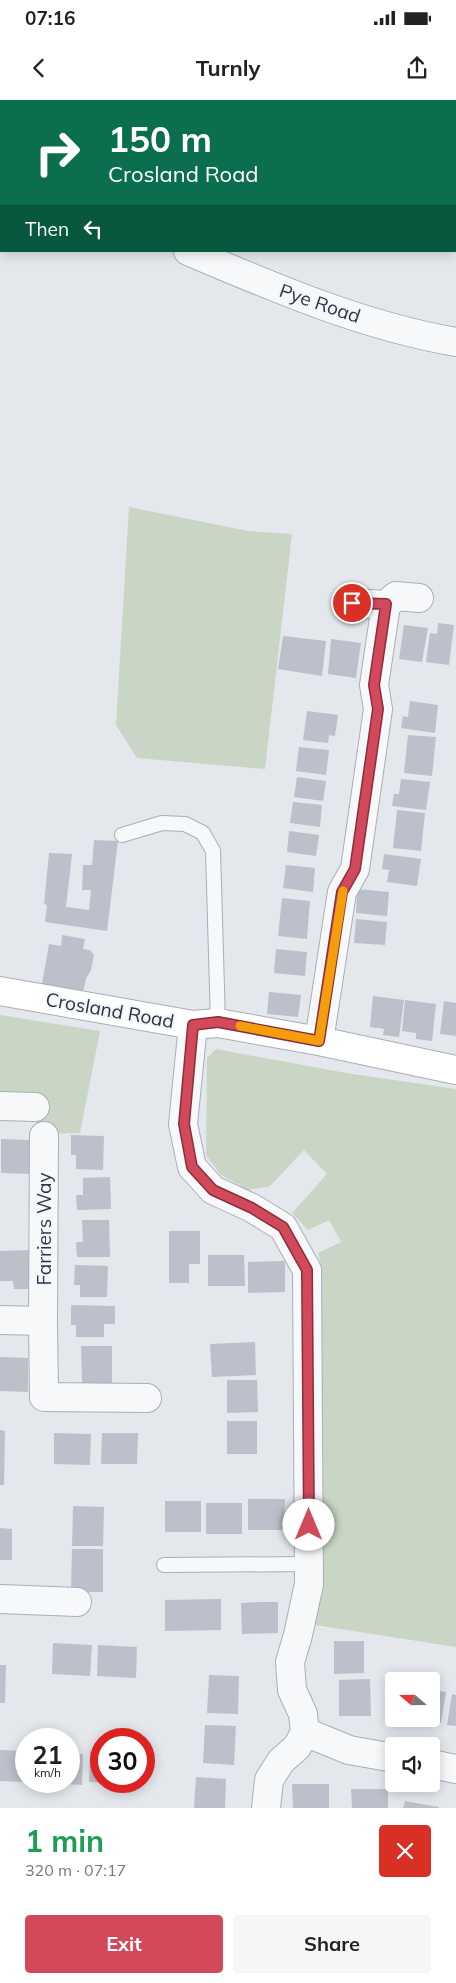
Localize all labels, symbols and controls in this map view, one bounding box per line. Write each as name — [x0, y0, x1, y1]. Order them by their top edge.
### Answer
text: 07:16 — [25, 6, 75, 30]
icon: back — [25, 54, 53, 82]
text: Turnly — [196, 54, 260, 82]
icon: share — [403, 54, 431, 82]
text: 150 m — [108, 117, 212, 161]
icon: right — [25, 120, 90, 185]
text: Crosland Road — [108, 160, 259, 188]
icon: left — [79, 215, 107, 243]
text: Then — [25, 217, 69, 241]
street label: Pye Road — [276, 278, 364, 328]
pin — [331, 582, 373, 624]
icon: arrive — [338, 589, 366, 617]
street label: Crosland Road — [44, 987, 176, 1033]
street label: Farriers Way — [32, 1173, 56, 1285]
position arrow — [282, 1498, 334, 1550]
north arrow — [385, 1672, 440, 1728]
map controls — [385, 1672, 440, 1792]
speed limit sign: 30 — [90, 1728, 155, 1793]
button: sound — [385, 1737, 440, 1792]
text: 21 — [32, 1739, 63, 1770]
text: km/h — [34, 1765, 61, 1780]
text: 1 min — [25, 1822, 104, 1860]
button: close — [379, 1825, 431, 1877]
text: 320 m · 07:17 — [25, 1860, 126, 1880]
button: Exit — [25, 1915, 223, 1973]
button: Share — [233, 1915, 431, 1973]

